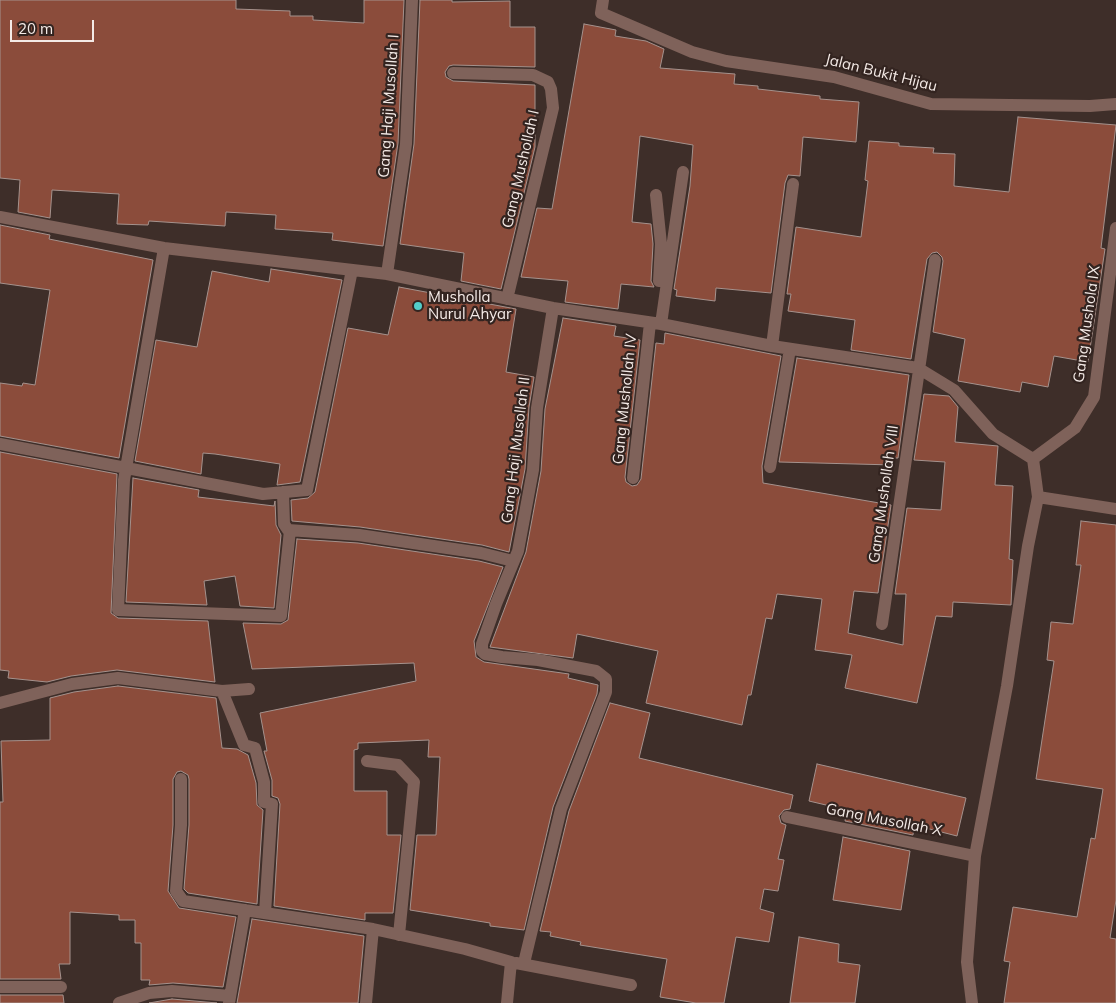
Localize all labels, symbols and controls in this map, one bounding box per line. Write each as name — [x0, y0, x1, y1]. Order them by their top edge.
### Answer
scale bar — [12, 10, 96, 42]
text: 20 m — [18, 19, 53, 38]
street label: Gang Haji Musollah I — [375, 34, 403, 178]
street label: Jalan Bukit Hijau — [823, 50, 939, 96]
street label: Gang Mushollah I — [499, 108, 543, 230]
street label: Gang Mushola IX — [1070, 264, 1104, 384]
place label: Musholla Nurul Ahyar — [428, 288, 511, 323]
marker: Musholla Nurul Ahyar — [412, 300, 424, 312]
street label: Gang Mushollah IV — [609, 333, 641, 465]
street label: Gang Haji Musollah II — [498, 376, 534, 524]
street label: Gang Mushollah VIII — [865, 424, 903, 564]
street label: Gang Musollah X — [824, 800, 944, 840]

